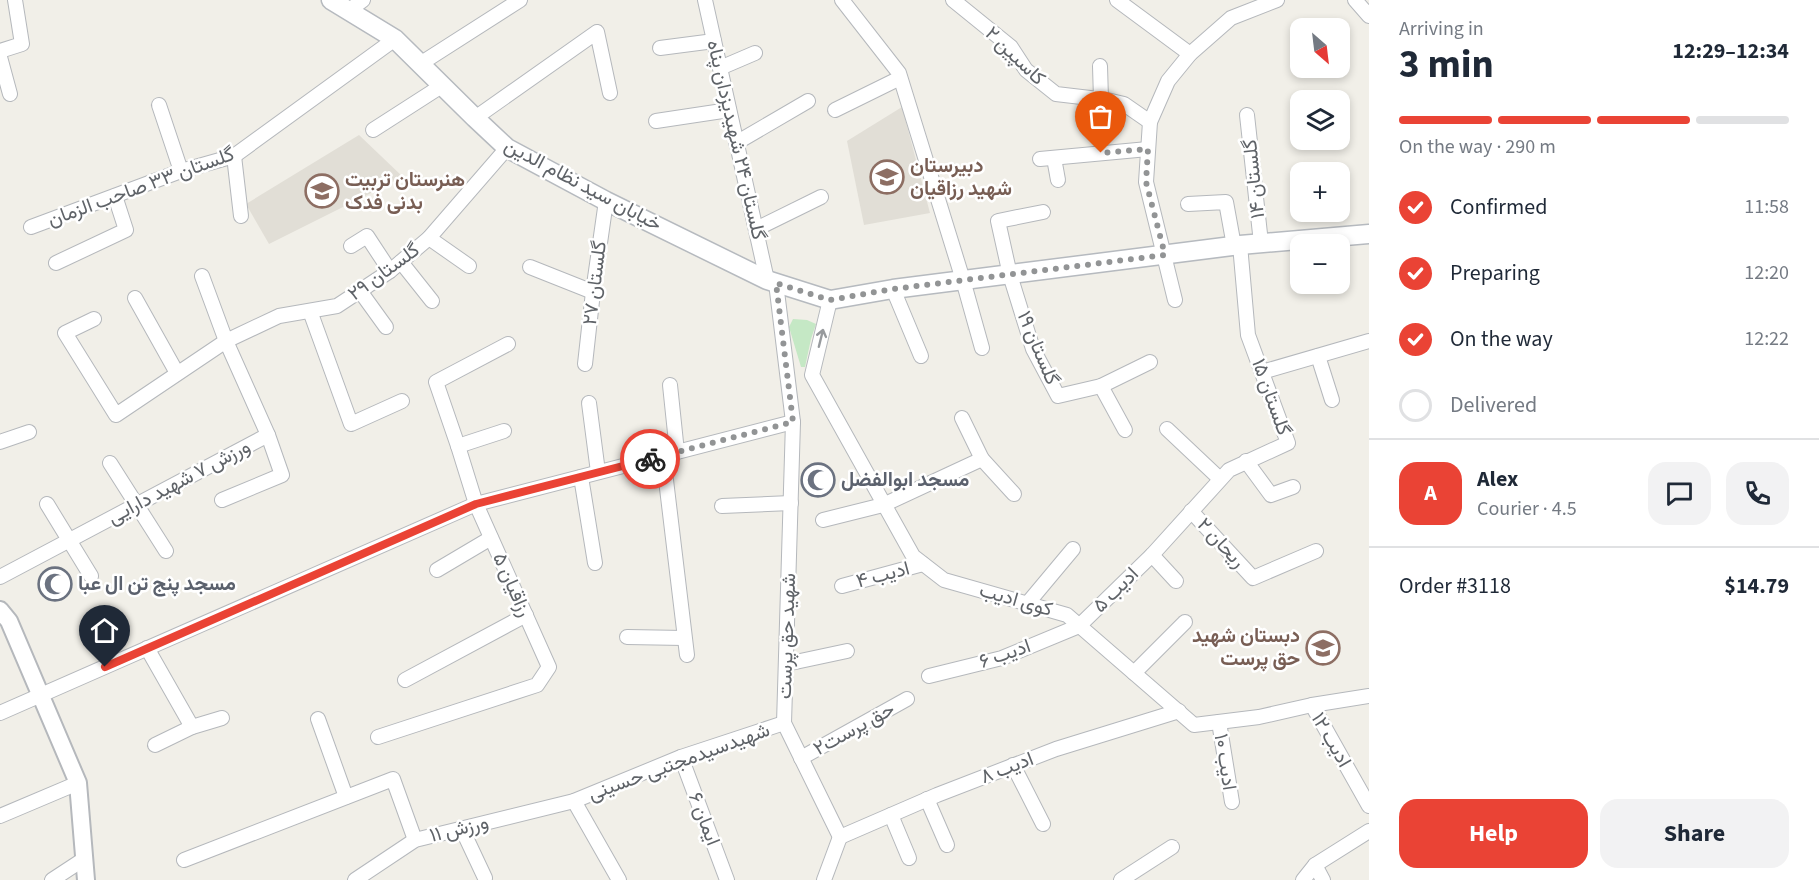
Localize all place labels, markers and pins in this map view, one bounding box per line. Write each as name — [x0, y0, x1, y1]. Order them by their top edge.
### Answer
pin — [1075, 91, 1126, 153]
place label: دبیرستان شهید رزاقیان — [910, 152, 1012, 203]
school or university icon: دبیرستان شهید رزاقیان — [869, 159, 905, 195]
place label: هنرستان تربیت بدنی فدک — [345, 166, 465, 217]
school or university icon: هنرستان تربیت بدنی فدک — [304, 173, 340, 209]
mosque icon: مسجد ابوالفضل — [800, 462, 836, 498]
place label: مسجد ابوالفضل — [841, 466, 970, 494]
mosque icon: مسجد پنج تن ال عبا — [37, 566, 73, 602]
place label: مسجد پنج تن ال عبا — [78, 570, 236, 598]
pin — [79, 605, 130, 667]
place label: دبستان شهید حق پرست — [1192, 622, 1300, 673]
school or university icon: دبستان شهید حق پرست — [1305, 630, 1341, 666]

